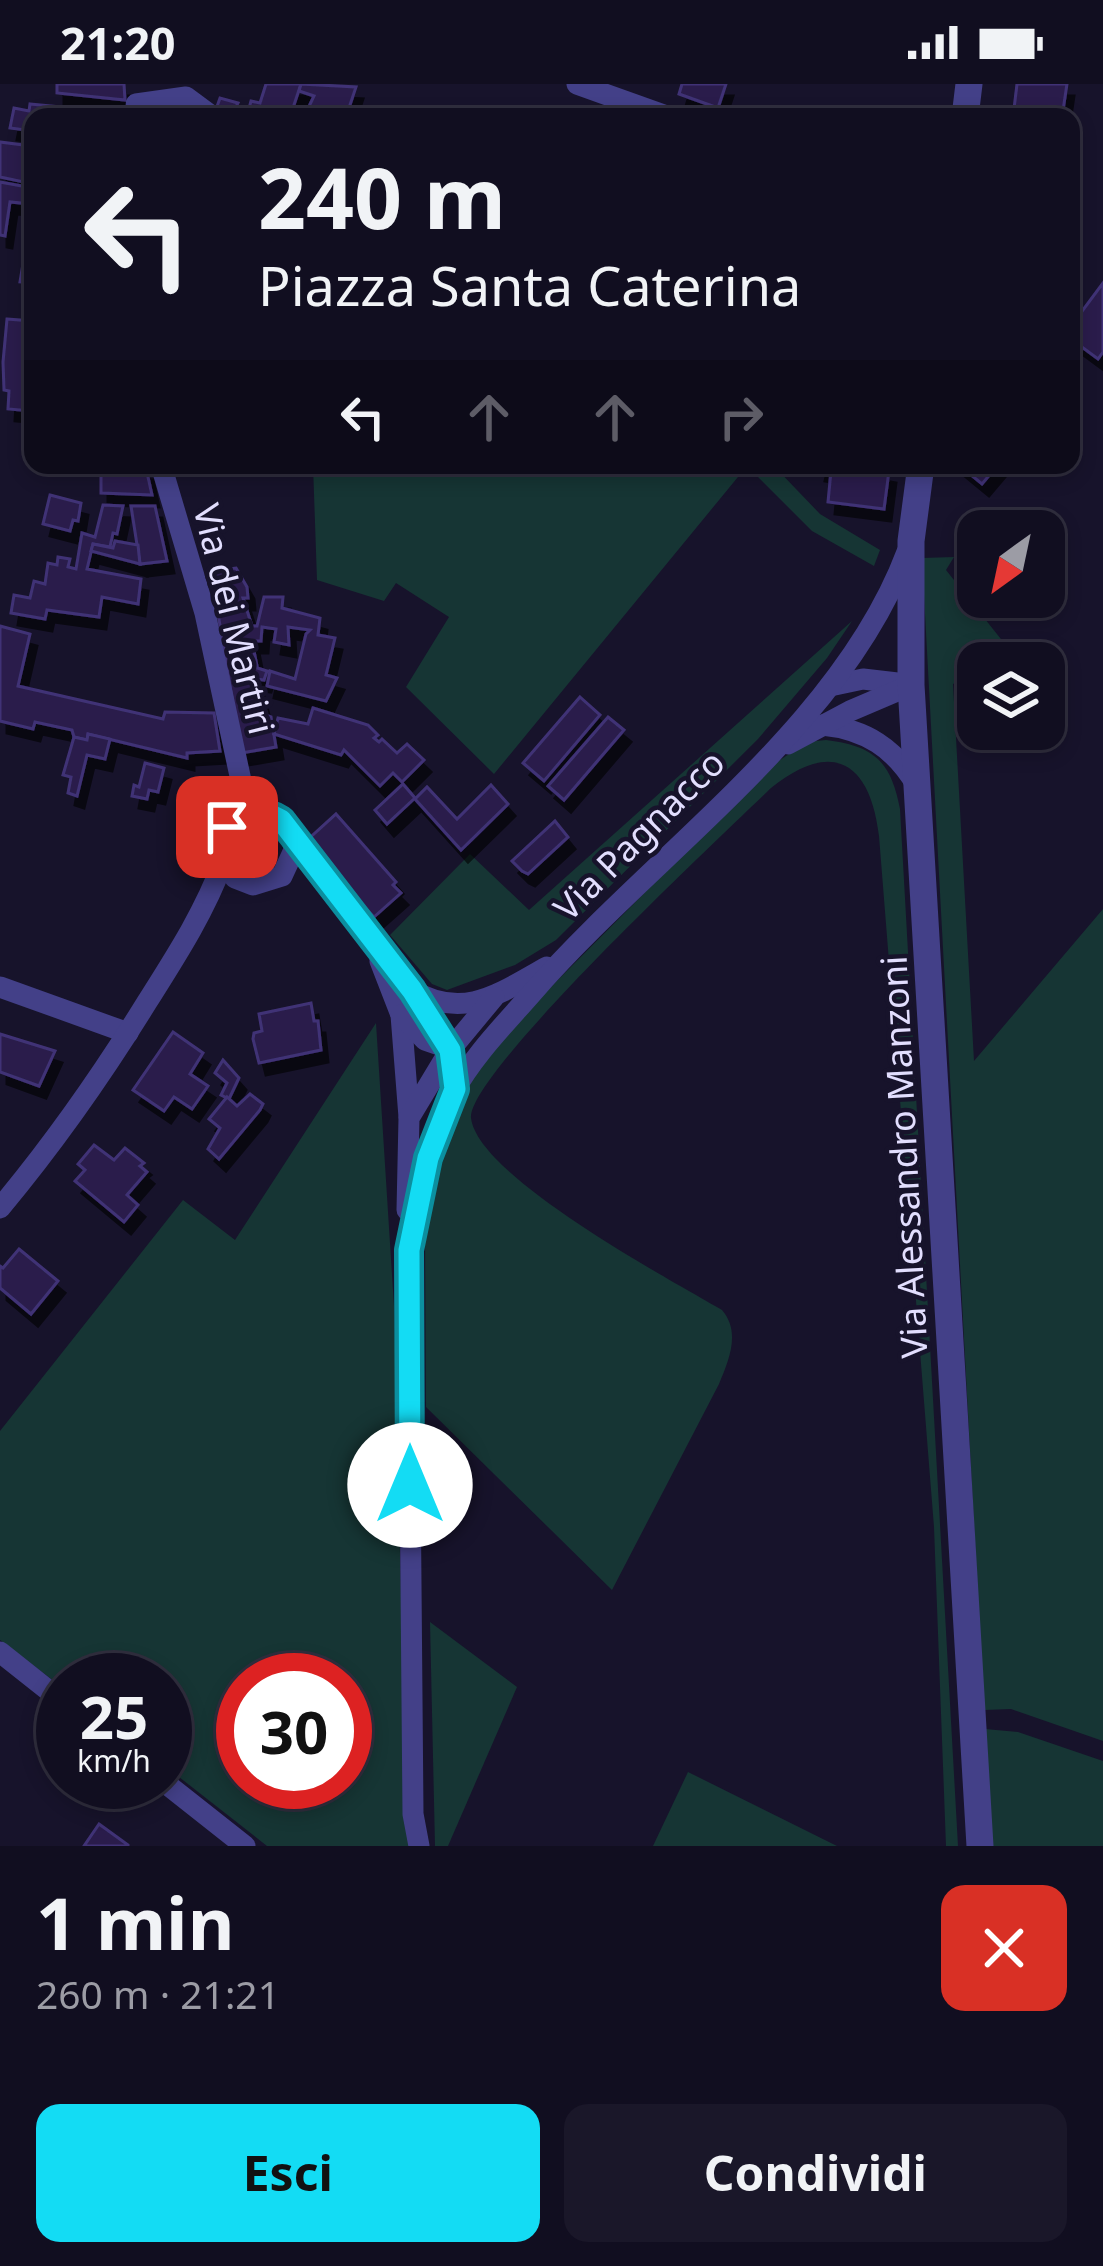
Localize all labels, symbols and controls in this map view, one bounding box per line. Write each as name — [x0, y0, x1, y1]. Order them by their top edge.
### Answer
text: 21:20 — [60, 12, 176, 73]
text: 240 m — [258, 139, 506, 254]
icon: left — [60, 156, 216, 312]
text: Piazza Santa Caterina — [258, 248, 801, 322]
icon: left — [330, 384, 396, 450]
icon: ahead — [456, 384, 522, 450]
icon: ahead — [582, 384, 648, 450]
icon: right — [708, 384, 774, 450]
street label: Via dei Martiri — [182, 499, 287, 739]
north arrow — [957, 510, 1065, 618]
map controls — [957, 510, 1065, 750]
button: layers — [957, 642, 1065, 750]
street label: Via Pagnacco — [542, 738, 735, 931]
pin — [176, 776, 278, 878]
icon: arrive — [194, 794, 260, 860]
street label: Via Alessandro Manzoni — [868, 955, 939, 1359]
position arrow — [347, 1422, 473, 1548]
speed limit sign: 30 — [216, 1653, 372, 1809]
text: 25 — [80, 1675, 148, 1757]
text: km/h — [77, 1740, 151, 1781]
text: 1 min — [36, 1873, 234, 1971]
button: close — [941, 1885, 1067, 2011]
text: 260 m · 21:21 — [36, 1967, 280, 2020]
button: Esci — [36, 2104, 540, 2242]
button: Condividi — [564, 2104, 1067, 2242]

